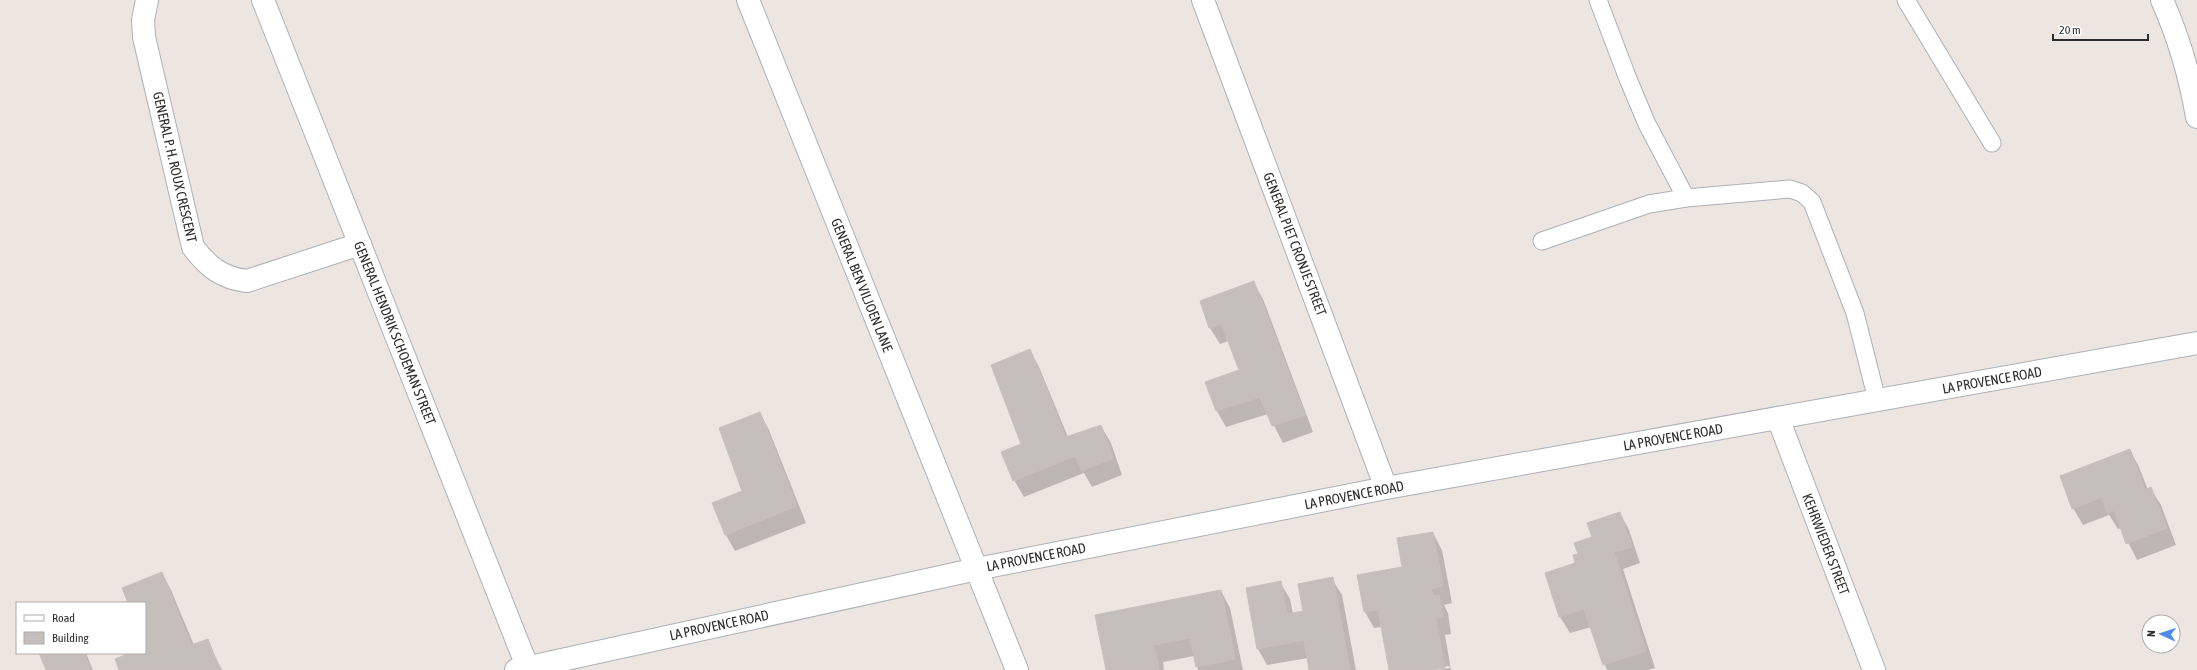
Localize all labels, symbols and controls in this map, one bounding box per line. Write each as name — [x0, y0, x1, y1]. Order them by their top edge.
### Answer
scale bar — [2053, 16, 2148, 42]
text: 20 m — [2059, 23, 2081, 37]
street label: GENERAL P. H. ROUX CRESCENT — [150, 90, 200, 244]
street label: GENERAL PIET CRONJE STREET — [1260, 170, 1330, 318]
street label: GENERAL BEN VILJOEN LANE — [828, 216, 896, 354]
street label: GENERAL HENDRIK SCHOEMAN STREET — [351, 239, 439, 427]
street label: LA PROVENCE ROAD — [1941, 363, 2043, 397]
street label: LA PROVENCE ROAD — [1622, 420, 1724, 454]
street label: LA PROVENCE ROAD — [1303, 477, 1405, 512]
street label: KEHRWIEDER STREET — [1799, 491, 1853, 597]
street label: LA PROVENCE ROAD — [985, 539, 1087, 574]
legend — [16, 602, 146, 654]
street label: LA PROVENCE ROAD — [668, 607, 770, 643]
text: Road — [52, 611, 75, 625]
north arrow — [2141, 614, 2181, 654]
text: N — [2145, 630, 2157, 637]
text: Building — [52, 631, 90, 645]

